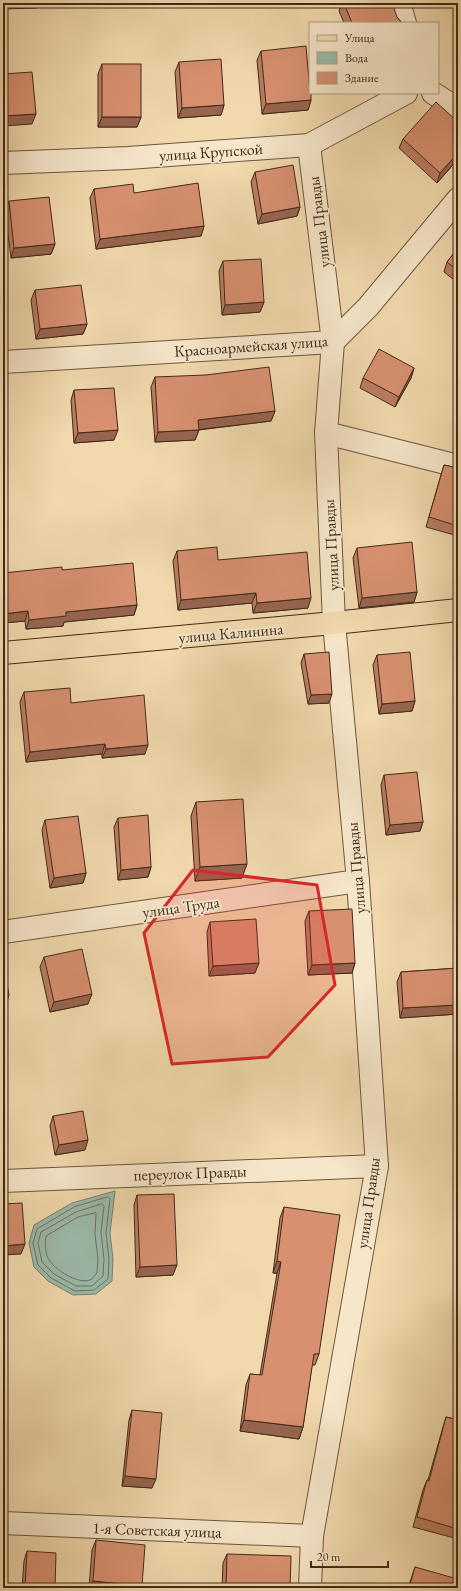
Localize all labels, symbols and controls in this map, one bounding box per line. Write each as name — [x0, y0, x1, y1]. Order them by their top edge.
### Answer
legend — [309, 22, 439, 94]
text: Улица — [344, 30, 375, 46]
text: Вода — [345, 50, 368, 66]
text: Здание — [345, 70, 379, 86]
street label: улица Крупской — [158, 138, 264, 166]
street label: улица Правды — [303, 175, 335, 269]
street label: Красноармейская улица — [173, 330, 329, 362]
street label: улица Правды — [318, 498, 344, 591]
street label: улица Калинина — [178, 618, 285, 648]
street label: улица Правды — [342, 821, 370, 915]
street label: улица Труда — [141, 891, 222, 923]
street label: улица Правды — [351, 1156, 385, 1250]
street label: переулок Правды — [133, 1161, 247, 1185]
street label: 1-я Советская улица — [92, 1517, 222, 1543]
scale bar — [311, 1543, 388, 1569]
text: 20 m — [317, 1549, 341, 1565]

